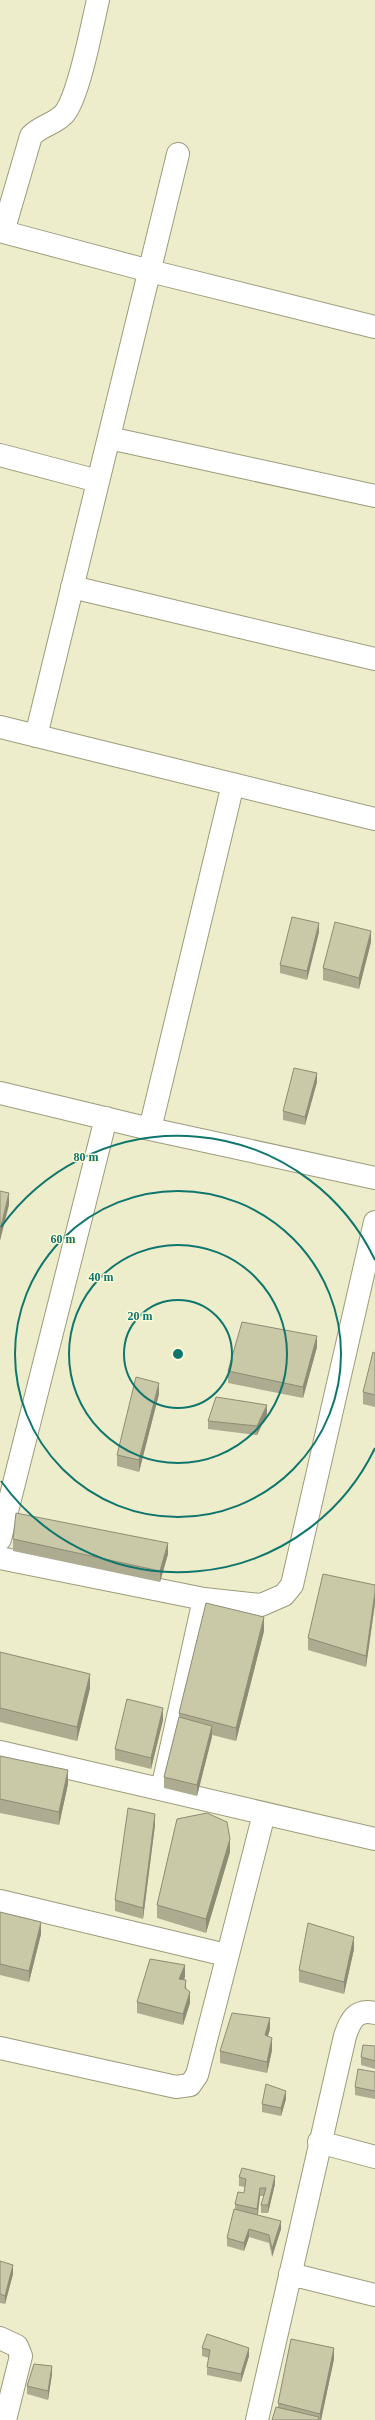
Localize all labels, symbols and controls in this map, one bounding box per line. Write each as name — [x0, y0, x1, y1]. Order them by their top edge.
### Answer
text: 80 m — [74, 1150, 99, 1164]
text: 60 m — [51, 1232, 76, 1246]
text: 40 m — [89, 1270, 114, 1284]
text: 20 m — [128, 1309, 153, 1323]
centre of rings — [171, 1347, 185, 1361]

